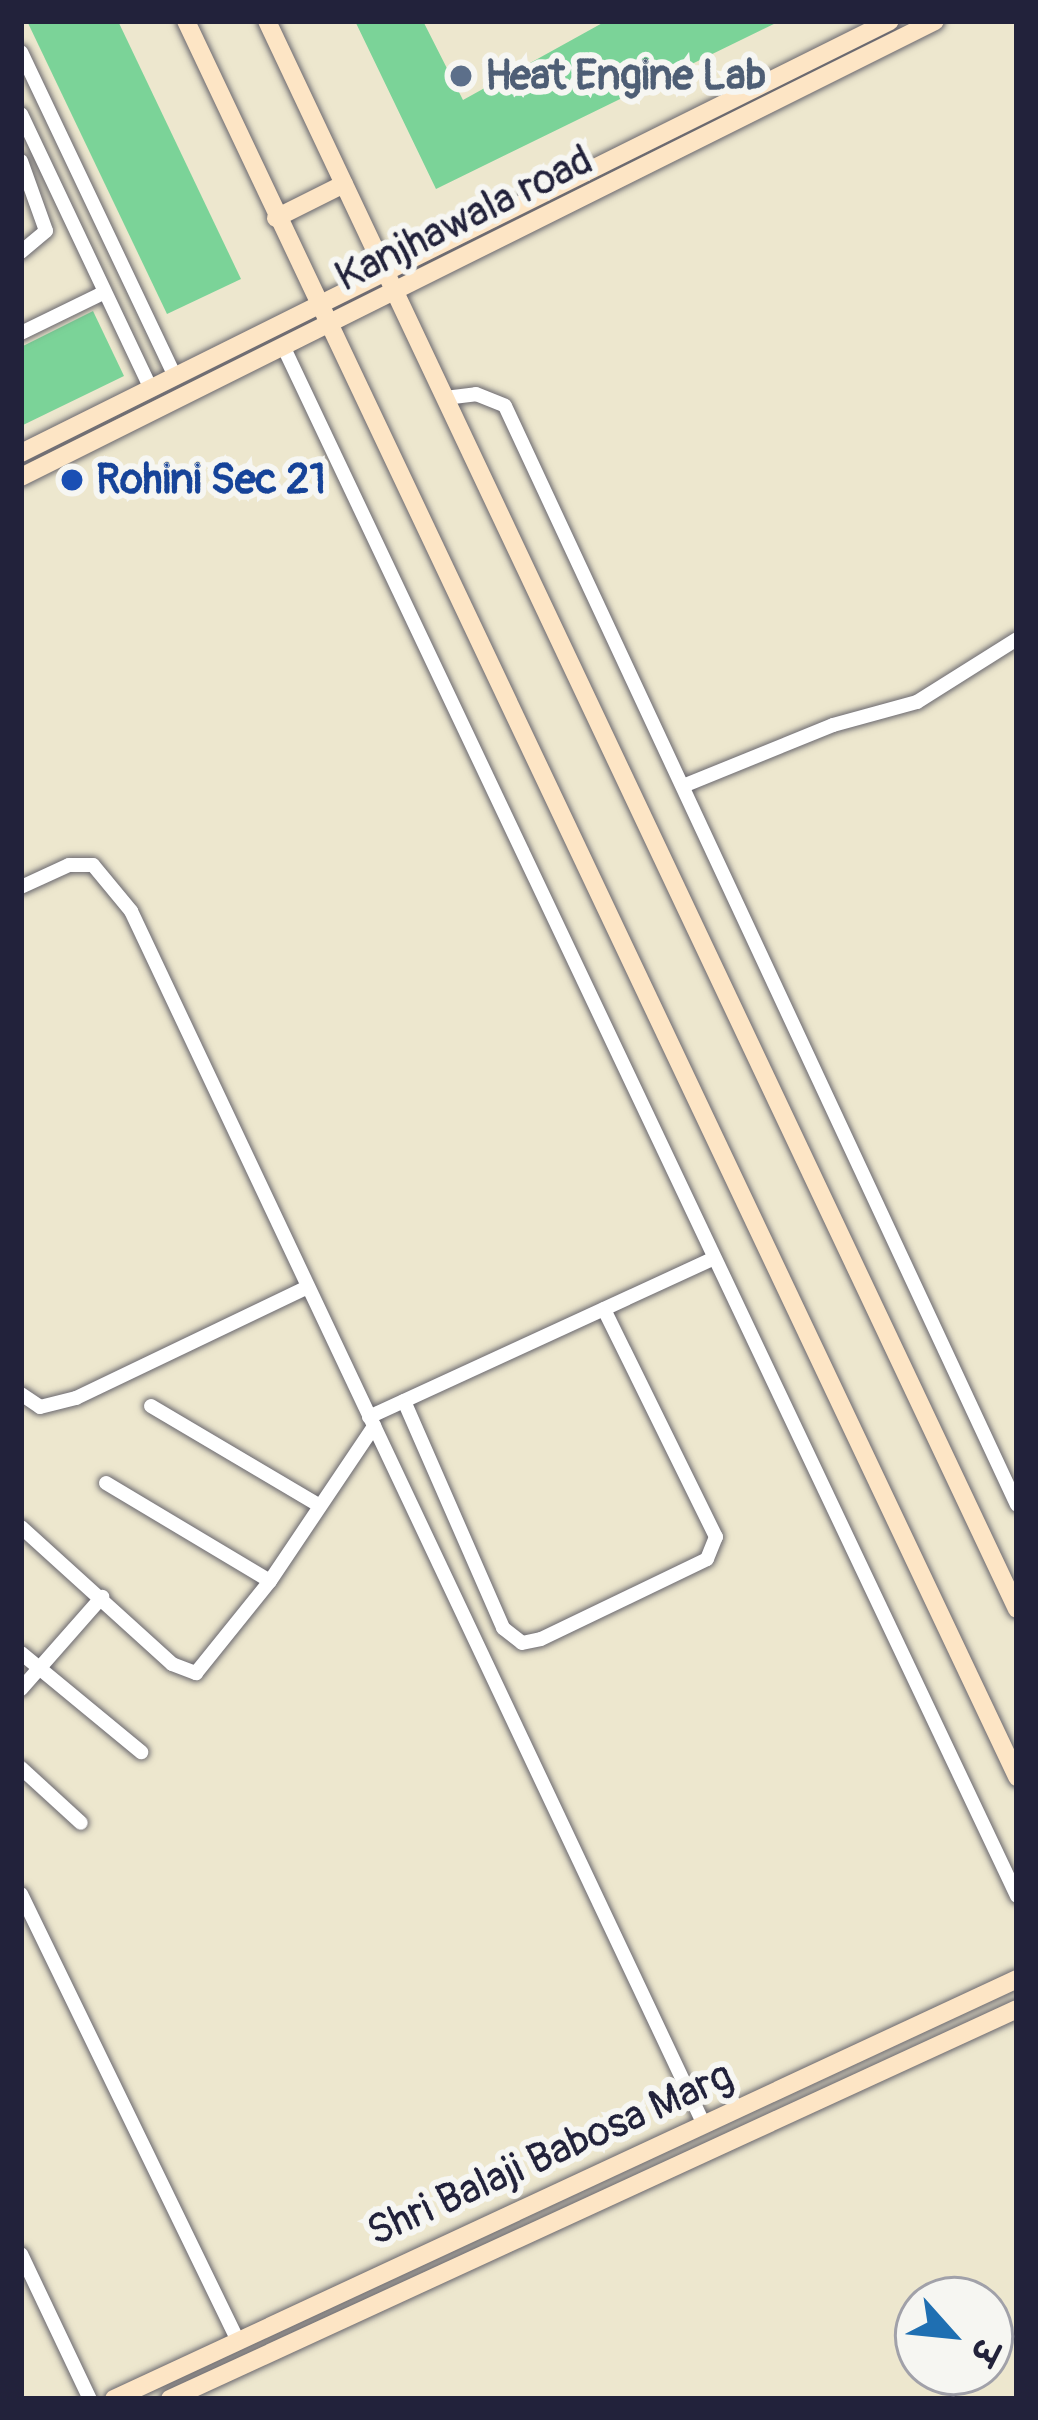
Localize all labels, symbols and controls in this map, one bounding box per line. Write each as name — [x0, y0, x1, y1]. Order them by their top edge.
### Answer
place label: Heat Engine Lab — [485, 51, 766, 101]
marker: Heat Engine Lab — [448, 63, 474, 89]
street label: Kanjhawala road — [327, 135, 601, 303]
place label: Rohini Sec 21 — [96, 455, 326, 505]
marker: Rohini Sec 21 — [59, 467, 85, 493]
street label: Shri Balaji Babosa Marg — [359, 2051, 741, 2257]
north arrow — [894, 2276, 1014, 2396]
text: उ — [961, 2332, 1007, 2370]

